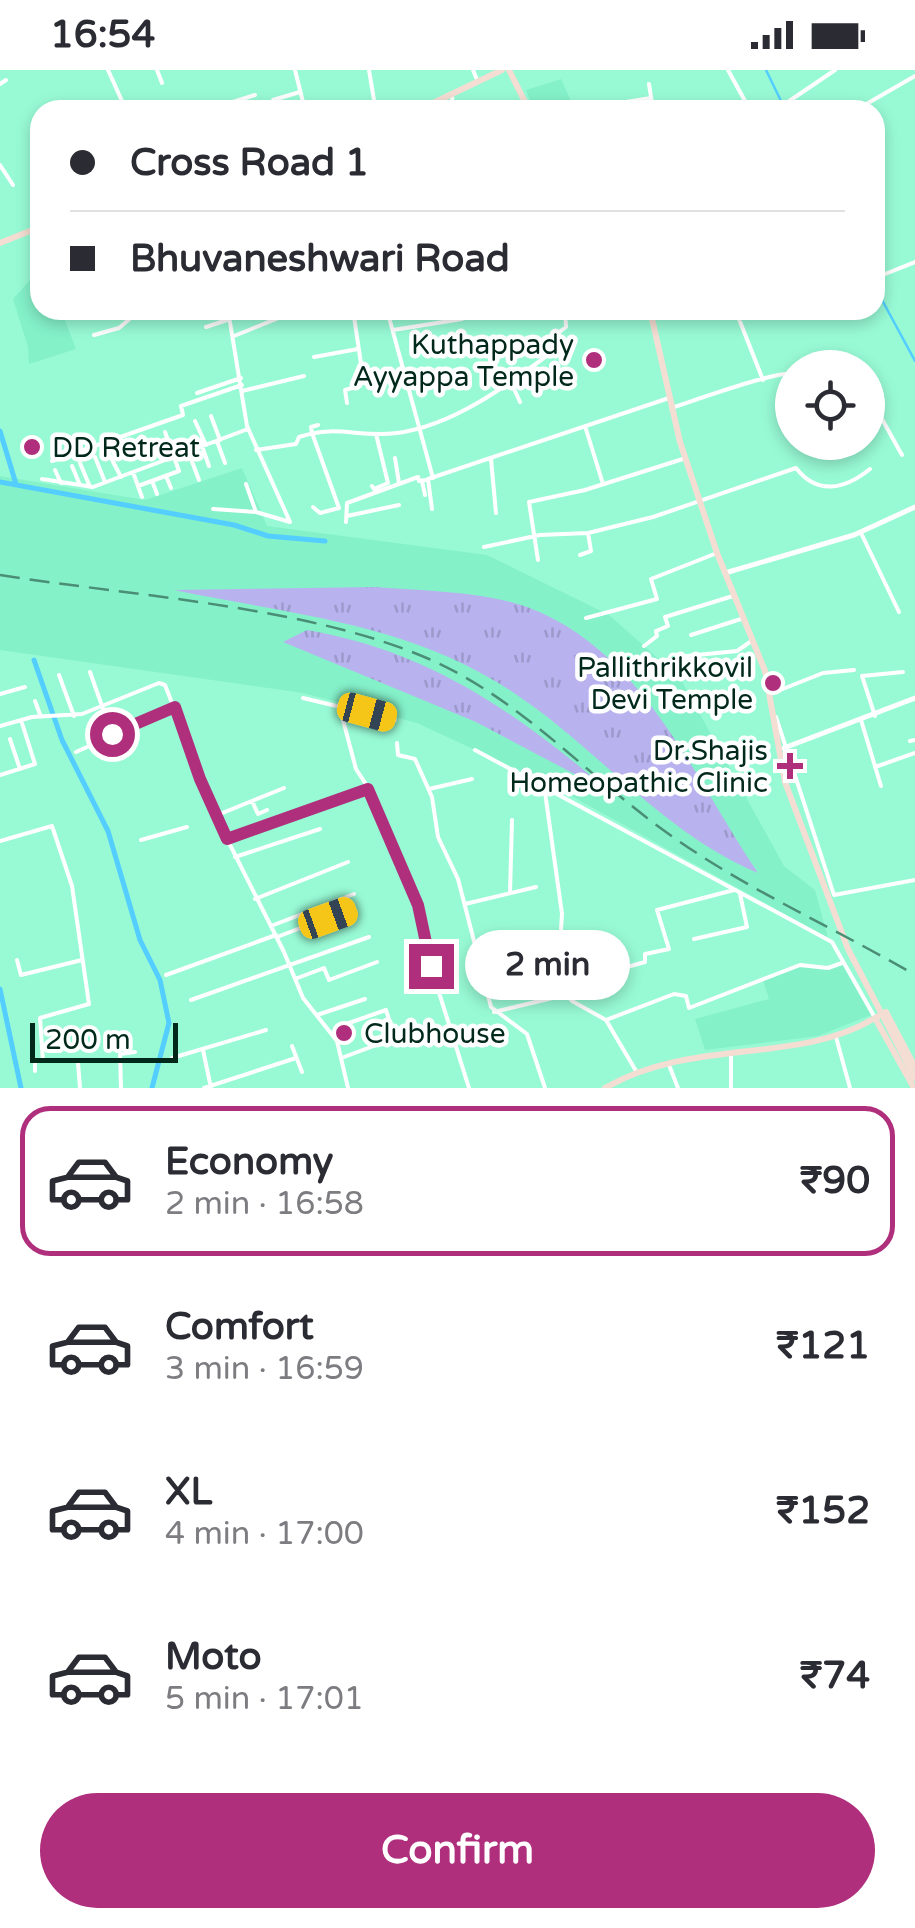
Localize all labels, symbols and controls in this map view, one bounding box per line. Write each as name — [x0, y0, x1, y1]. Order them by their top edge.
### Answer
text: 16:54 — [50, 12, 155, 58]
text: Cross Road 1 — [130, 140, 369, 186]
text: Bhuvaneshwari Road — [130, 236, 510, 282]
place label: Kuthappady Ayyappa Temple — [353, 328, 574, 394]
marker: Kuthappady Ayyappa Temple — [583, 349, 605, 371]
map controls — [775, 350, 885, 460]
button: locate — [775, 350, 885, 460]
place label: DD Retreat — [52, 431, 200, 465]
marker: DD Retreat — [21, 436, 43, 458]
place label: Pallithrikkovil Devi Temple — [577, 651, 753, 717]
marker: Pallithrikkovil Devi Temple — [762, 672, 784, 694]
car — [334, 690, 400, 734]
route start — [90, 712, 135, 757]
place label: Dr.Shajis Homeopathic Clinic — [509, 734, 768, 800]
marker: Dr.Shajis Homeopathic Clinic — [777, 753, 803, 779]
car — [295, 894, 361, 942]
callout: 2 min — [466, 931, 631, 1001]
route end — [409, 944, 454, 989]
text: 2 min — [505, 946, 590, 984]
place label: Clubhouse — [364, 1017, 506, 1051]
scale bar — [30, 1018, 178, 1063]
marker: Clubhouse — [333, 1022, 355, 1044]
text: 200 m — [45, 1023, 131, 1057]
icon: car — [45, 1136, 135, 1226]
text: Economy — [165, 1139, 333, 1185]
text: ₹90 — [800, 1158, 870, 1204]
text: 2 min · 16:58 — [165, 1185, 364, 1223]
icon: car — [45, 1301, 135, 1391]
text: Comfort — [165, 1304, 314, 1350]
text: ₹121 — [776, 1323, 870, 1369]
text: 3 min · 16:59 — [165, 1350, 364, 1388]
icon: car — [45, 1466, 135, 1556]
text: XL — [165, 1469, 212, 1515]
text: ₹152 — [776, 1488, 870, 1534]
text: 4 min · 17:00 — [165, 1515, 364, 1553]
icon: car — [45, 1631, 135, 1721]
text: Moto — [165, 1634, 261, 1680]
text: ₹74 — [800, 1653, 870, 1699]
text: 5 min · 17:01 — [165, 1680, 364, 1718]
button: Confirm — [40, 1793, 875, 1908]

